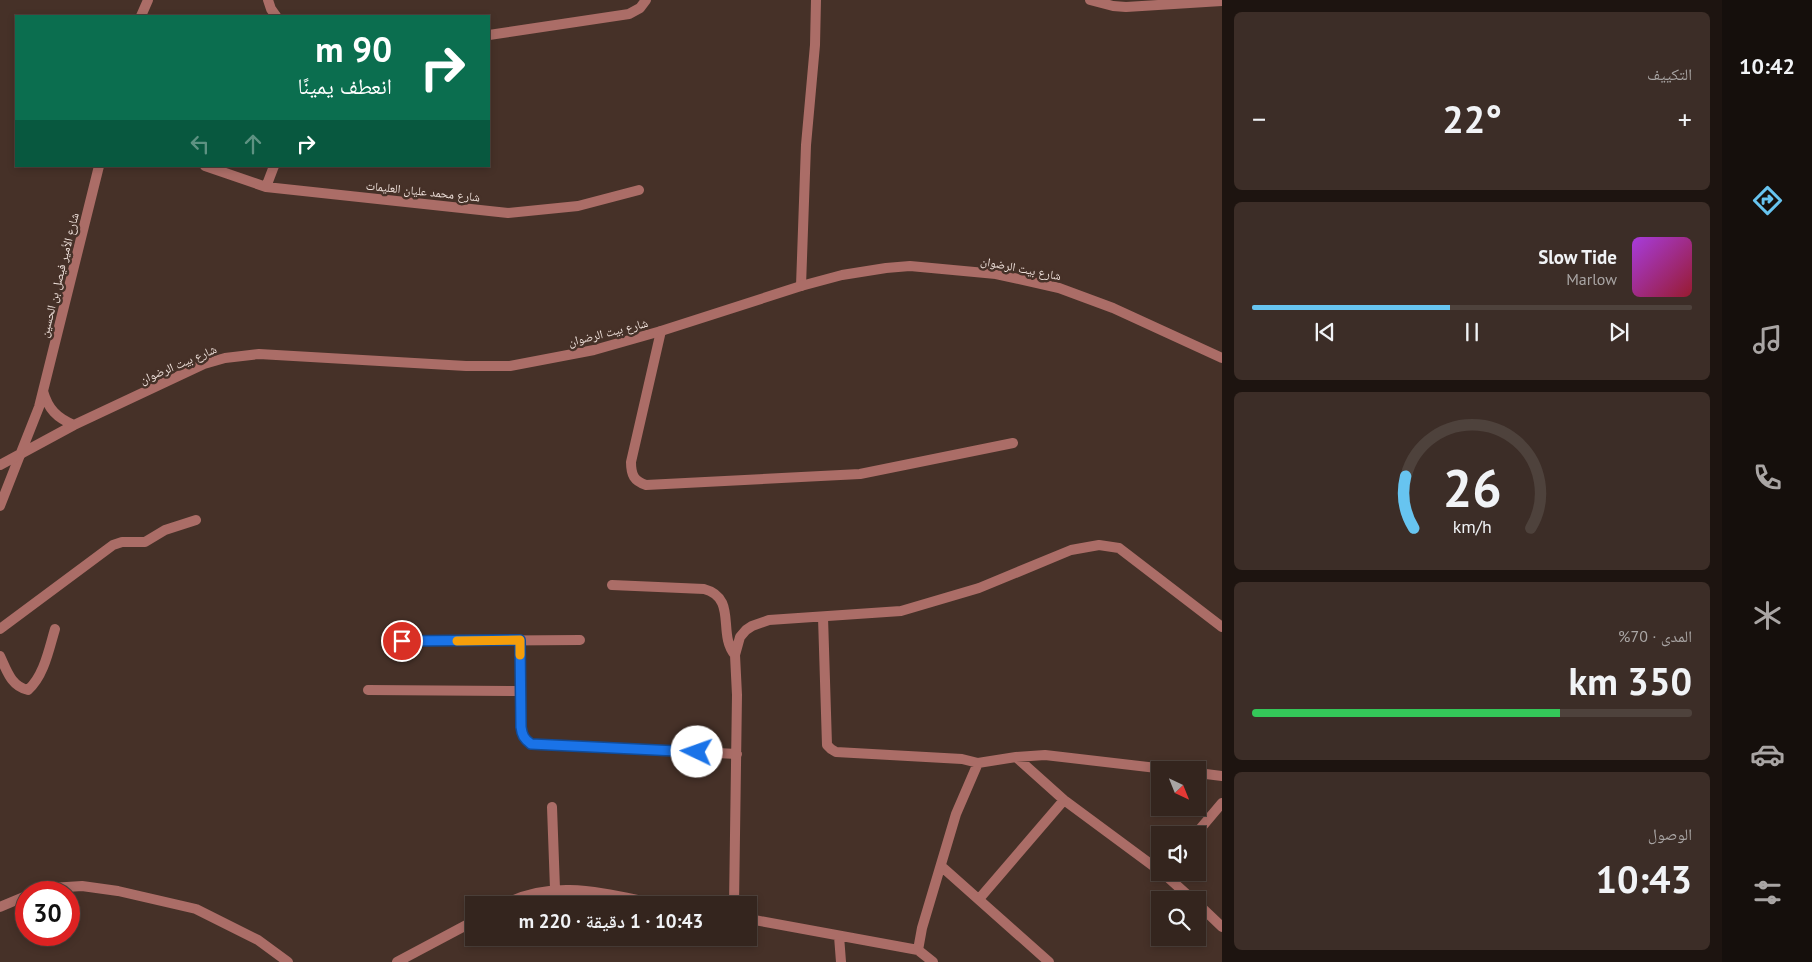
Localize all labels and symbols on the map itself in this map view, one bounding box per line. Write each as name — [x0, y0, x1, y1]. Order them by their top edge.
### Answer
street label: شارع محمد عليان العليمات — [365, 178, 481, 205]
street label: شارع الأمير فيصل بن الحسين — [36, 211, 83, 339]
street label: شارع بيت الرضوان — [979, 253, 1063, 284]
street label: شارع بيت الرضوان — [566, 315, 650, 350]
street label: شارع بيت الرضوان — [137, 341, 219, 388]
pin — [381, 620, 423, 662]
position arrow — [670, 725, 722, 777]
north arrow — [1151, 761, 1206, 816]
speed limit sign: 30 — [15, 881, 80, 946]

